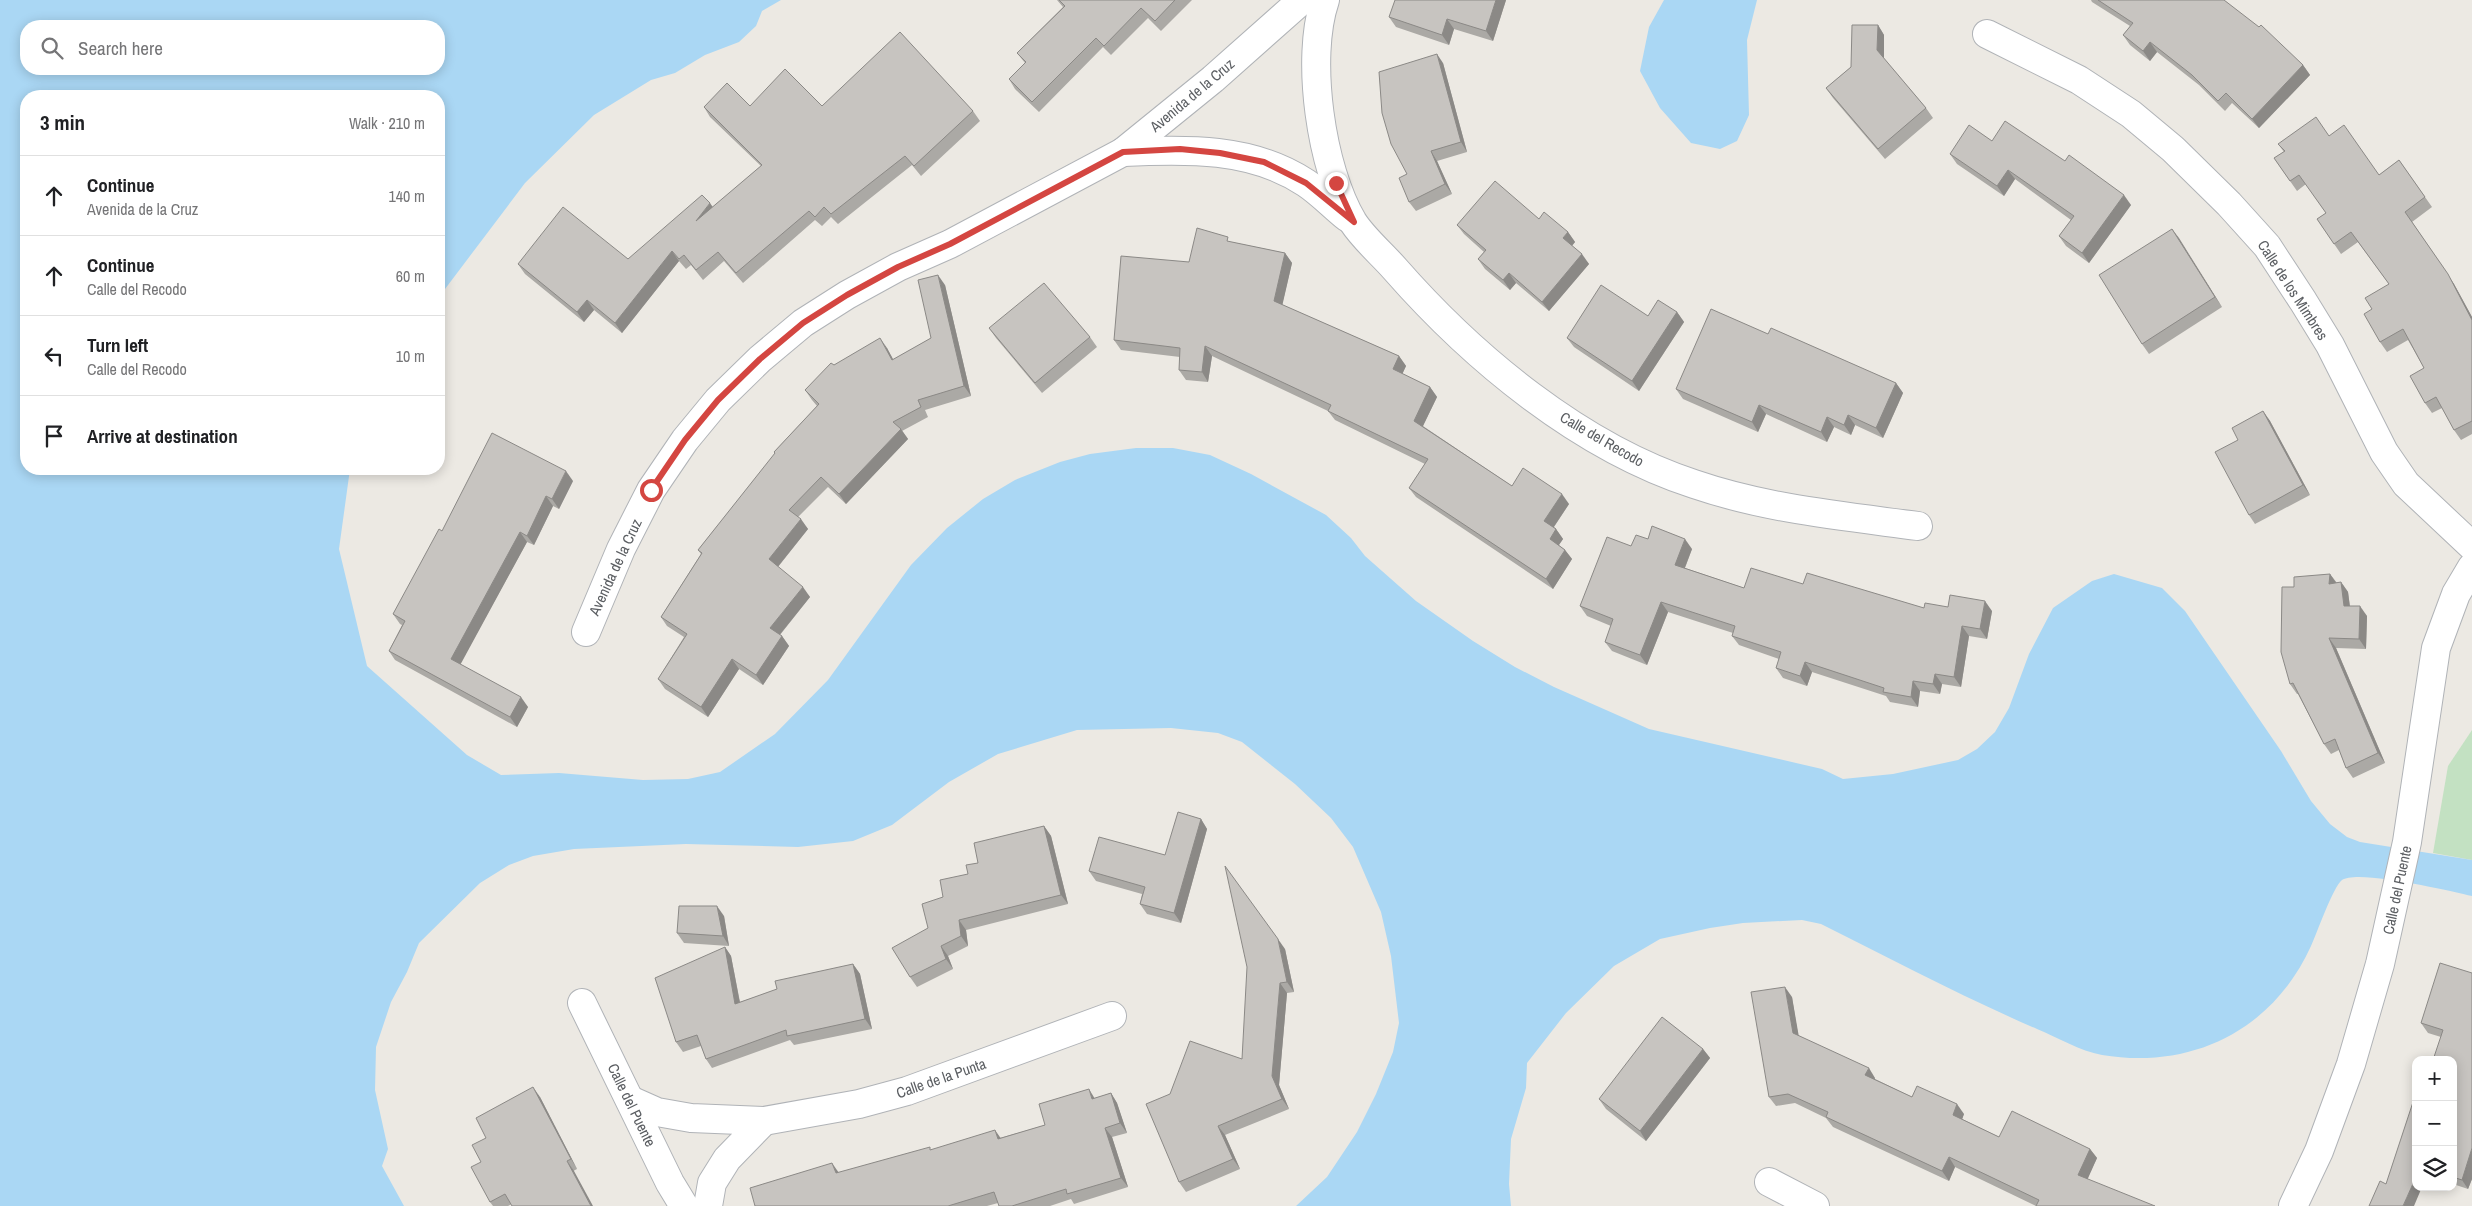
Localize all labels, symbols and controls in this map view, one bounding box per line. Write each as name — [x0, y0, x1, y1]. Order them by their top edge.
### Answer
search box — [20, 20, 445, 75]
icon: search — [38, 34, 66, 62]
text: Search here — [78, 35, 163, 61]
street label: Avenida de la Cruz — [1144, 53, 1239, 137]
text: 3 min — [40, 108, 85, 137]
text: Walk · 210 m — [349, 112, 425, 134]
text: Continue — [87, 172, 155, 198]
route end — [1325, 172, 1348, 195]
icon: ahead — [40, 182, 68, 210]
text: 140 m — [389, 185, 425, 207]
text: Avenida de la Cruz — [87, 198, 198, 220]
street label: Calle de los Mimbres — [2253, 236, 2333, 344]
text: Continue — [87, 252, 155, 278]
icon: ahead — [40, 262, 68, 290]
text: 60 m — [396, 265, 425, 287]
text: Calle del Recodo — [87, 278, 187, 300]
text: Turn left — [87, 332, 148, 358]
icon: left — [40, 342, 68, 370]
text: 10 m — [396, 345, 425, 367]
text: Calle del Recodo — [87, 358, 187, 380]
street label: Calle del Recodo — [1556, 406, 1648, 472]
icon: arrive — [40, 422, 68, 450]
text: Arrive at destination — [87, 423, 238, 449]
route start — [640, 479, 663, 502]
street label: Avenida de la Cruz — [583, 515, 647, 620]
street label: Calle del Puente — [2377, 844, 2417, 936]
street label: Calle de la Punta — [893, 1053, 989, 1103]
map controls — [2412, 1056, 2457, 1191]
button: + — [2412, 1056, 2457, 1101]
street label: Calle del Puente — [603, 1060, 661, 1150]
button: − — [2412, 1101, 2457, 1146]
button: layers — [2412, 1146, 2457, 1191]

